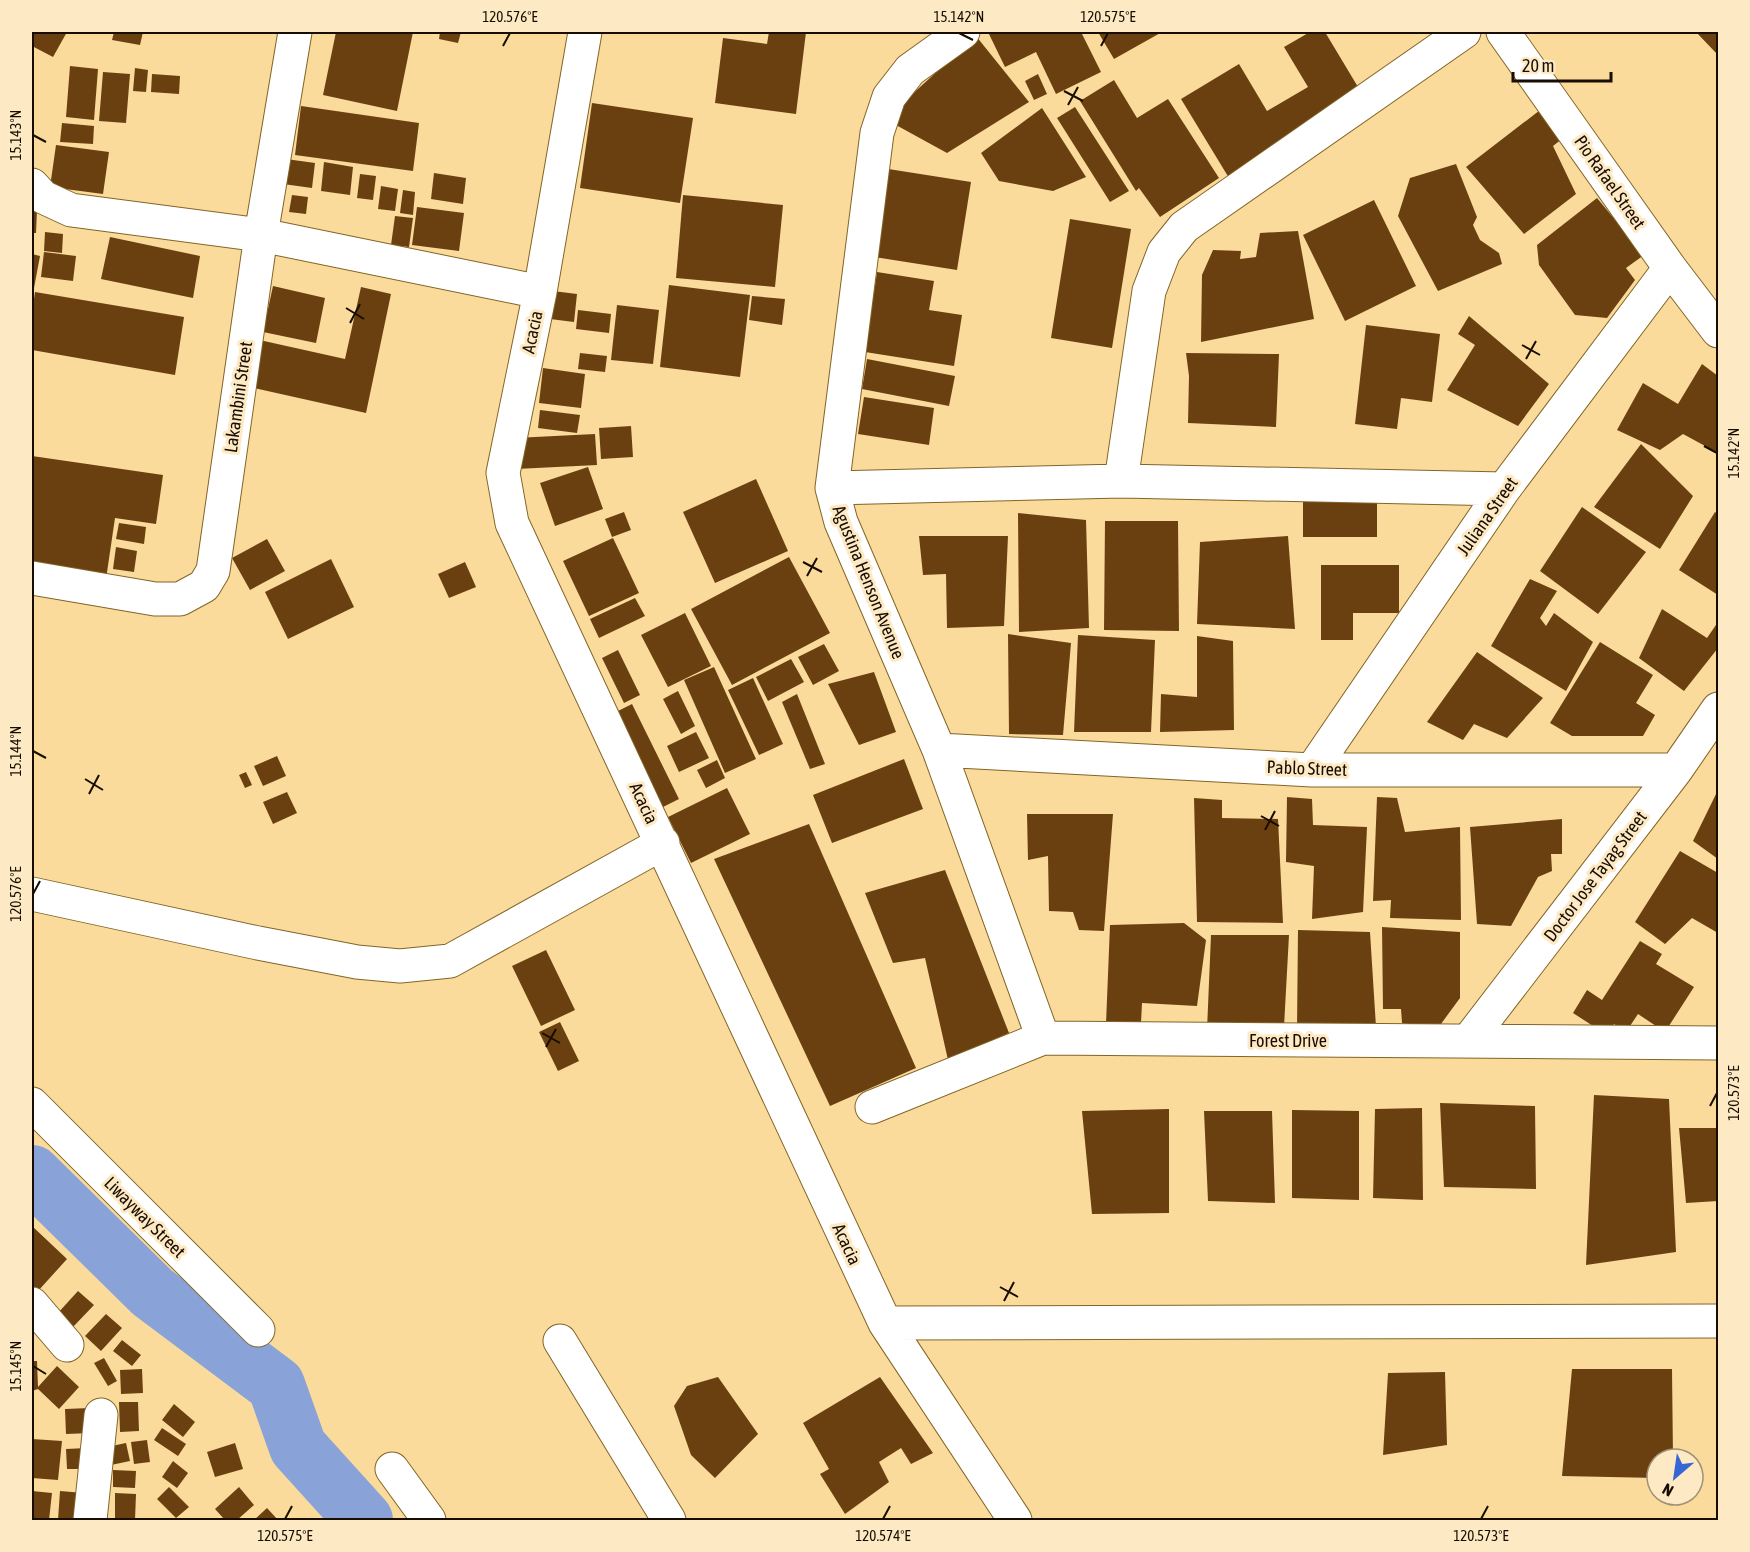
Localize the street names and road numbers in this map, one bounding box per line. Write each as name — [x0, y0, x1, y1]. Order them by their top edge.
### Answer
street label: Pio Rafael Street — [1570, 131, 1650, 233]
street label: Acacia — [517, 309, 547, 355]
street label: Lakambini Street — [220, 340, 256, 454]
street label: Juliana Street — [1452, 473, 1522, 559]
street label: Agustina Henson Avenue — [829, 502, 909, 662]
street label: Pablo Street — [1266, 756, 1348, 780]
street label: Acacia — [625, 779, 663, 827]
street label: Doctor Jose Tayag Street — [1539, 807, 1651, 945]
street label: Forest Drive — [1249, 1030, 1327, 1051]
street label: Liwayway Street — [100, 1172, 190, 1262]
street label: Acacia — [828, 1220, 866, 1268]

